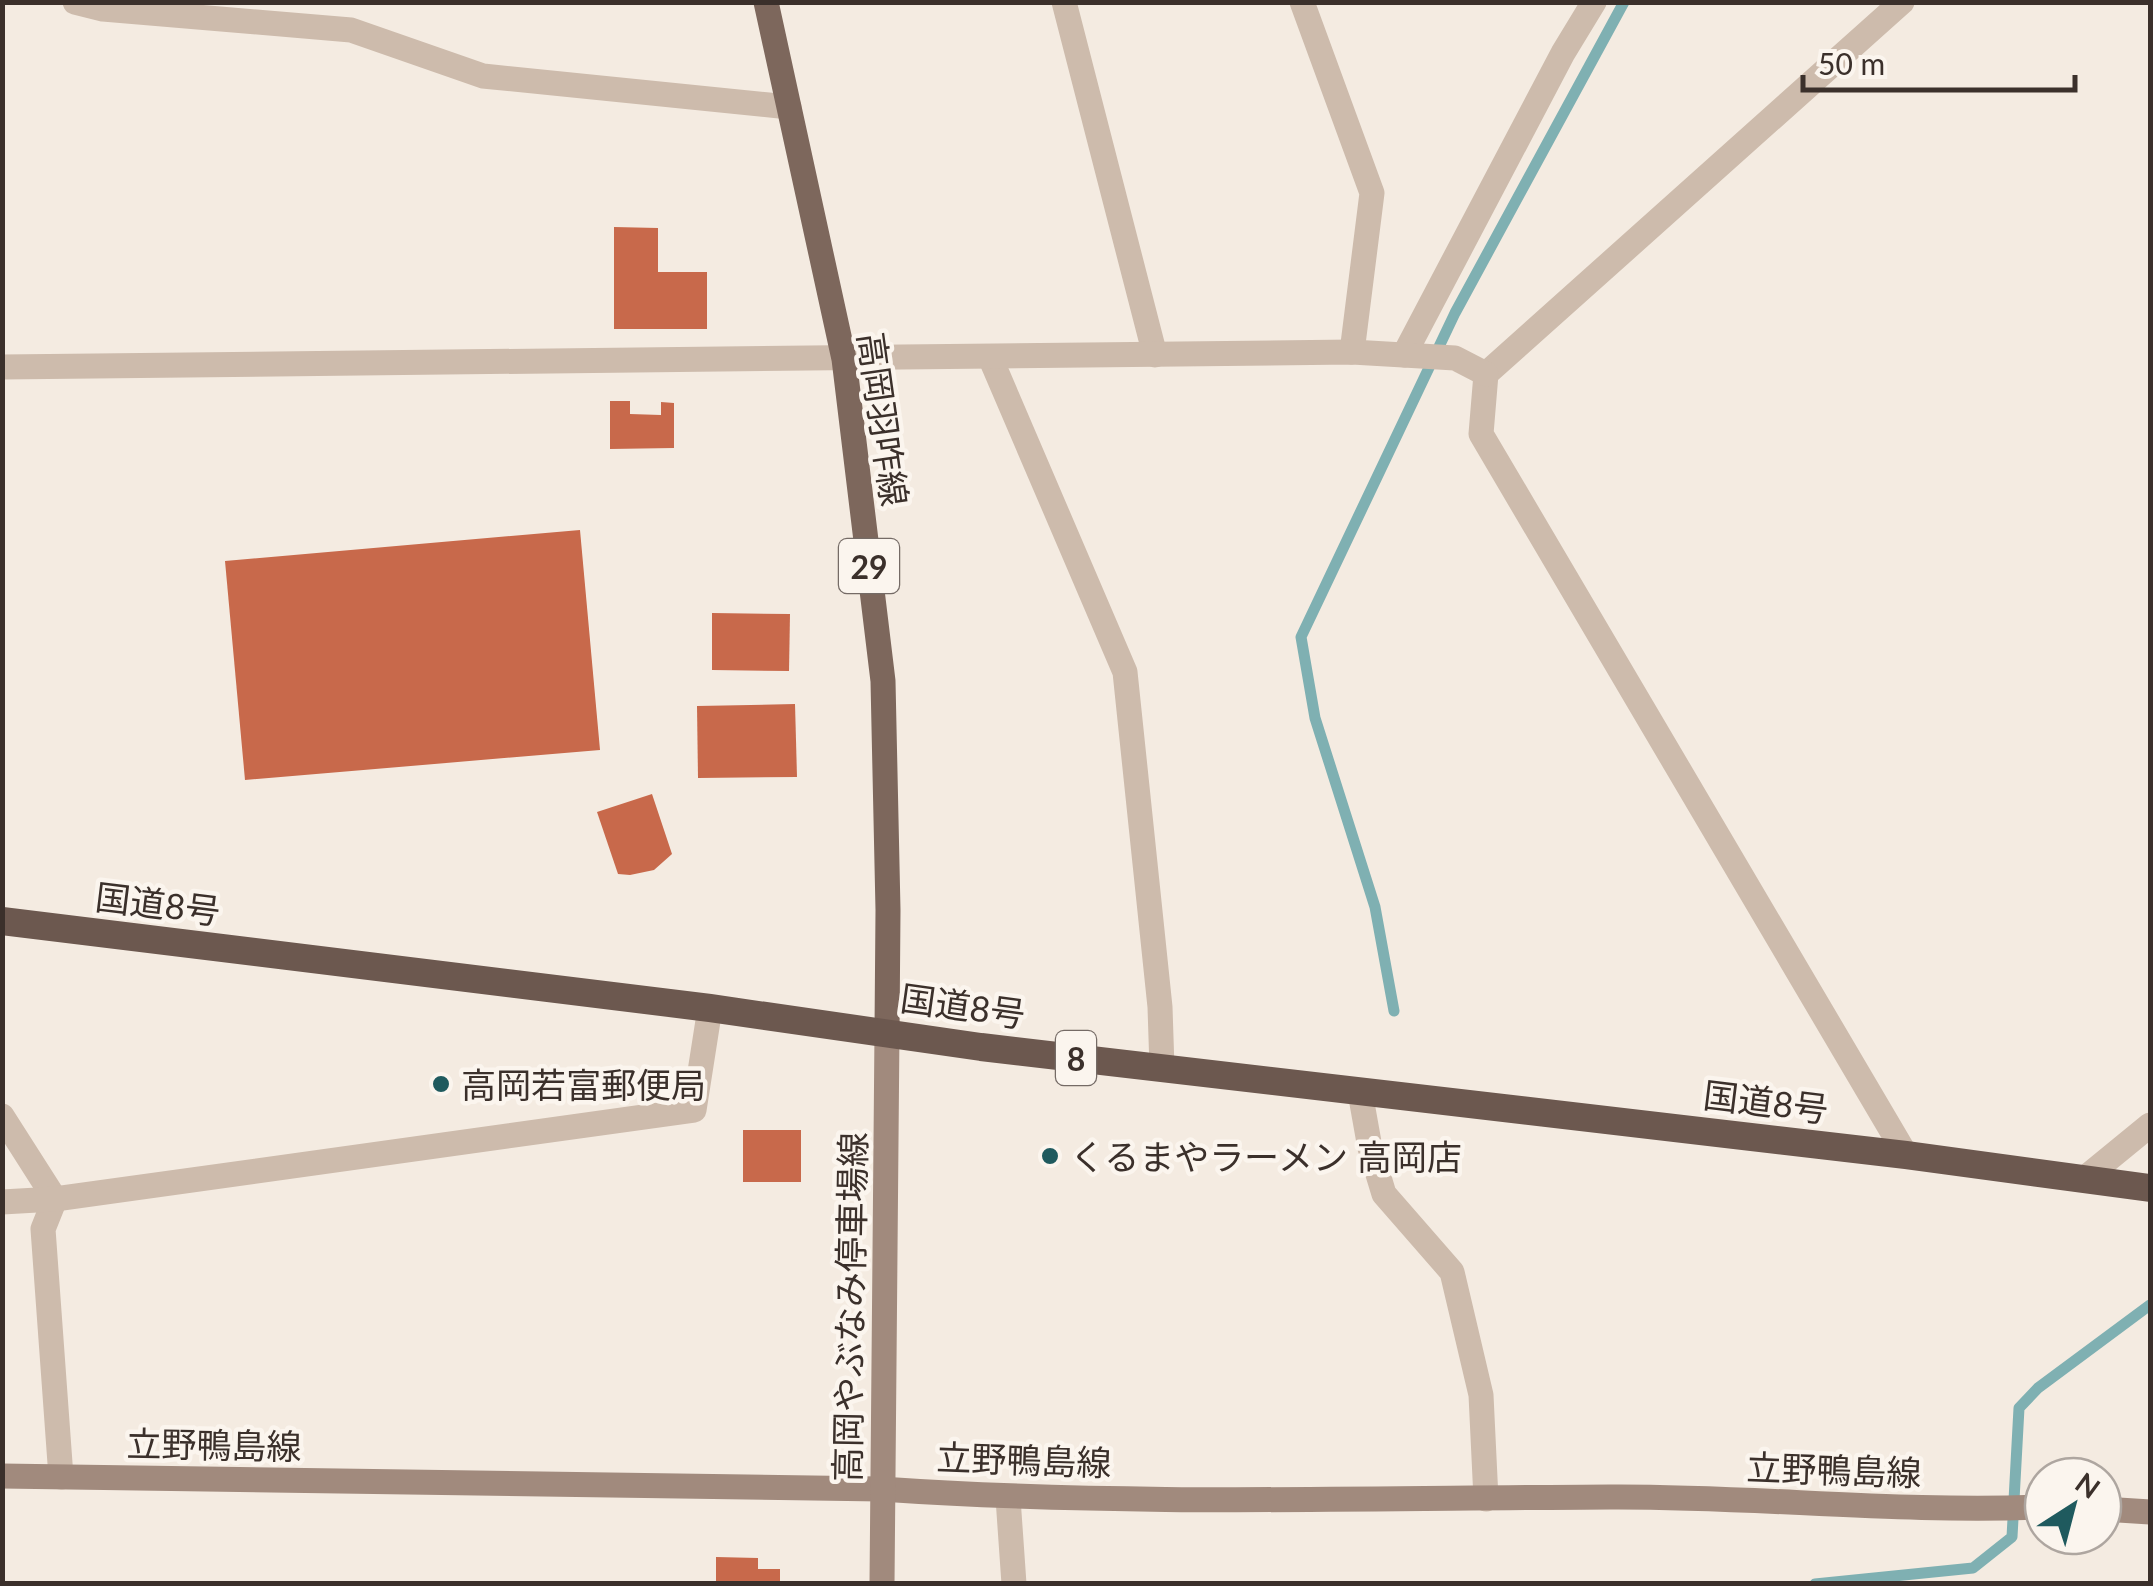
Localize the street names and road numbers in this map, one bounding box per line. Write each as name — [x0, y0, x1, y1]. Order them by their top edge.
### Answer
street label: 高岡羽咋線 — [851, 329, 917, 509]
road number: 29 — [839, 539, 899, 593]
street label: 国道8号 — [93, 875, 223, 931]
street label: 国道8号 — [898, 975, 1028, 1035]
road number: 8 — [1056, 1031, 1096, 1085]
street label: 国道8号 — [1701, 1073, 1831, 1129]
street label: 高岡やぶなみ停車場線 — [825, 1132, 873, 1482]
street label: 立野鴨島線 — [126, 1421, 302, 1467]
street label: 立野鴨島線 — [936, 1435, 1112, 1483]
street label: 立野鴨島線 — [1746, 1445, 1922, 1493]

